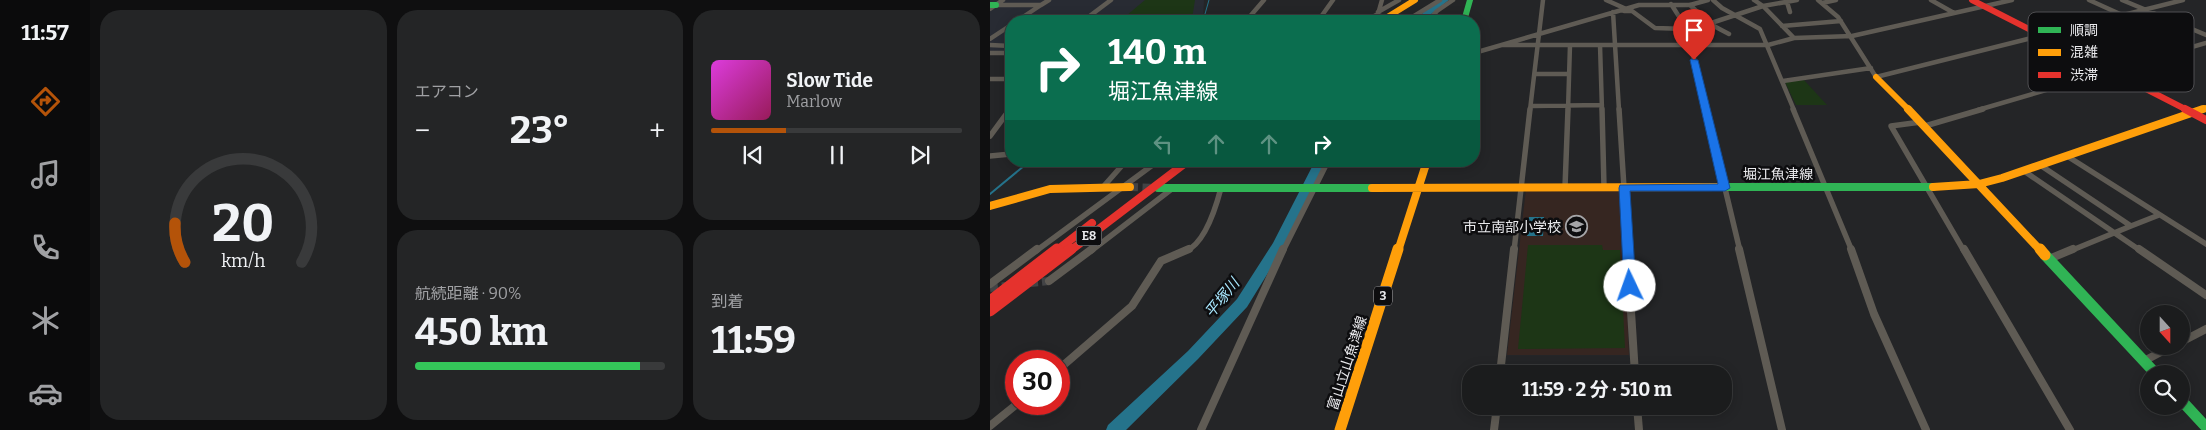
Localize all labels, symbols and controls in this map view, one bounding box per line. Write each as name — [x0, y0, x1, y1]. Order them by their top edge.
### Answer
pin — [1673, 9, 1715, 60]
legend — [2028, 12, 2194, 92]
icon: arrive — [1680, 16, 1708, 44]
text: 11:57 — [21, 19, 69, 46]
text: 順調 — [2070, 22, 2098, 39]
text: 140 m — [1108, 31, 1206, 73]
icon: right — [1025, 35, 1090, 100]
text: 混雑 — [2070, 44, 2098, 61]
text: 渋滞 — [2070, 67, 2098, 84]
text: Slow Tide — [786, 69, 873, 92]
text: 堀江魚津線 — [1108, 78, 1218, 105]
text: エアコン — [415, 82, 479, 101]
icon: directions — [28, 84, 63, 119]
text: Marlow — [786, 92, 842, 111]
text: 23° — [510, 107, 570, 153]
text: − — [415, 114, 430, 147]
text: + — [649, 114, 665, 147]
icon: left — [1149, 130, 1177, 158]
icon: ahead — [1202, 130, 1230, 158]
icon: ahead — [1255, 130, 1283, 158]
icon: right — [1308, 130, 1336, 158]
icon: previous — [739, 141, 767, 169]
icon: pause — [823, 141, 851, 169]
icon: next — [906, 141, 934, 169]
icon: music — [28, 157, 63, 192]
street label: 堀江魚津線 — [1743, 166, 1813, 183]
text: 20 — [212, 192, 274, 255]
school or university icon: 市立南部小学校 — [1565, 215, 1589, 239]
place label: 市立南部小学校 — [1463, 219, 1561, 236]
road number: E8 — [1076, 227, 1102, 246]
icon: phone — [28, 230, 63, 265]
text: km/h — [221, 250, 265, 272]
position arrow — [1603, 259, 1655, 311]
water label: 平塚川 — [1201, 273, 1244, 321]
text: 航続距離 · 90% — [415, 284, 522, 303]
road number: 3 — [1374, 286, 1392, 306]
text: 到着 — [711, 292, 743, 311]
icon: climate — [28, 303, 63, 338]
north arrow — [2140, 305, 2190, 355]
map controls — [2140, 305, 2190, 415]
text: 450 km — [415, 309, 548, 355]
street label: 富山立山魚津線 — [1324, 314, 1371, 412]
text: 11:59 — [711, 317, 796, 363]
speed limit sign: 30 — [1005, 350, 1070, 415]
button: search — [2140, 365, 2190, 415]
icon: car — [28, 376, 63, 411]
text: 11:59 · 2 分 · 510 m — [1522, 378, 1672, 401]

